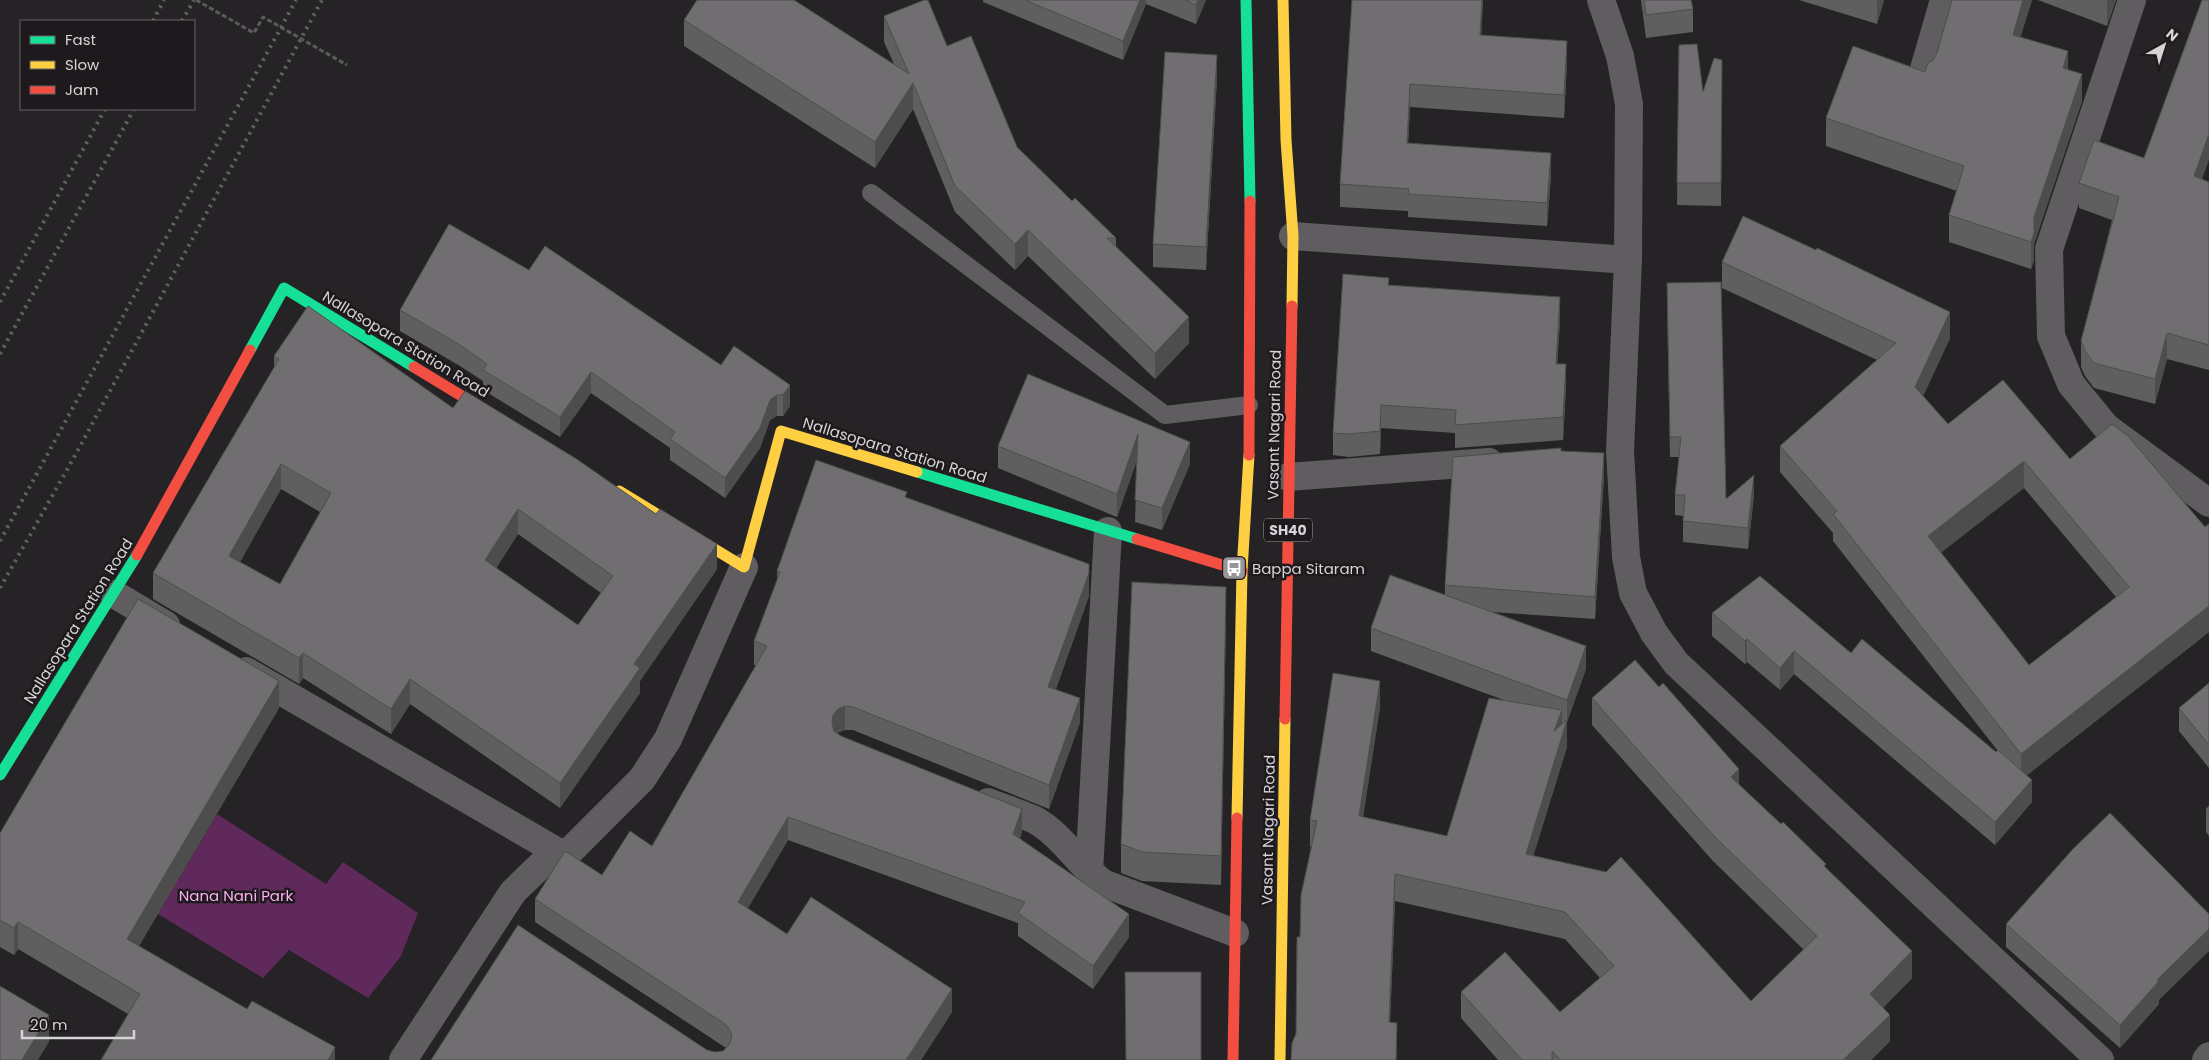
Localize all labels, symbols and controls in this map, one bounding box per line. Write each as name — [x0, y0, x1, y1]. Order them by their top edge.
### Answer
legend — [20, 20, 195, 110]
north arrow — [2139, 20, 2189, 70]
text: N — [2162, 24, 2183, 46]
text: Fast — [65, 29, 96, 50]
text: Slow — [65, 54, 100, 75]
text: Jam — [65, 79, 99, 100]
street label: Nallasopara Station Road — [319, 286, 493, 402]
street label: Vasant Nagari Road — [1262, 350, 1286, 500]
street label: Nallasopara Station Road — [800, 412, 990, 488]
road number: SH40 — [1264, 518, 1312, 542]
street label: Nallasopara Station Road — [18, 534, 138, 708]
bus stop icon: Bappa Sitaram — [1221, 555, 1247, 581]
place label: Bappa Sitaram — [1252, 558, 1365, 579]
street label: Vasant Nagari Road — [1256, 755, 1280, 905]
park label: Nana Nani Park — [179, 885, 294, 906]
scale bar — [22, 1008, 135, 1040]
text: 20 m — [30, 1014, 68, 1035]

